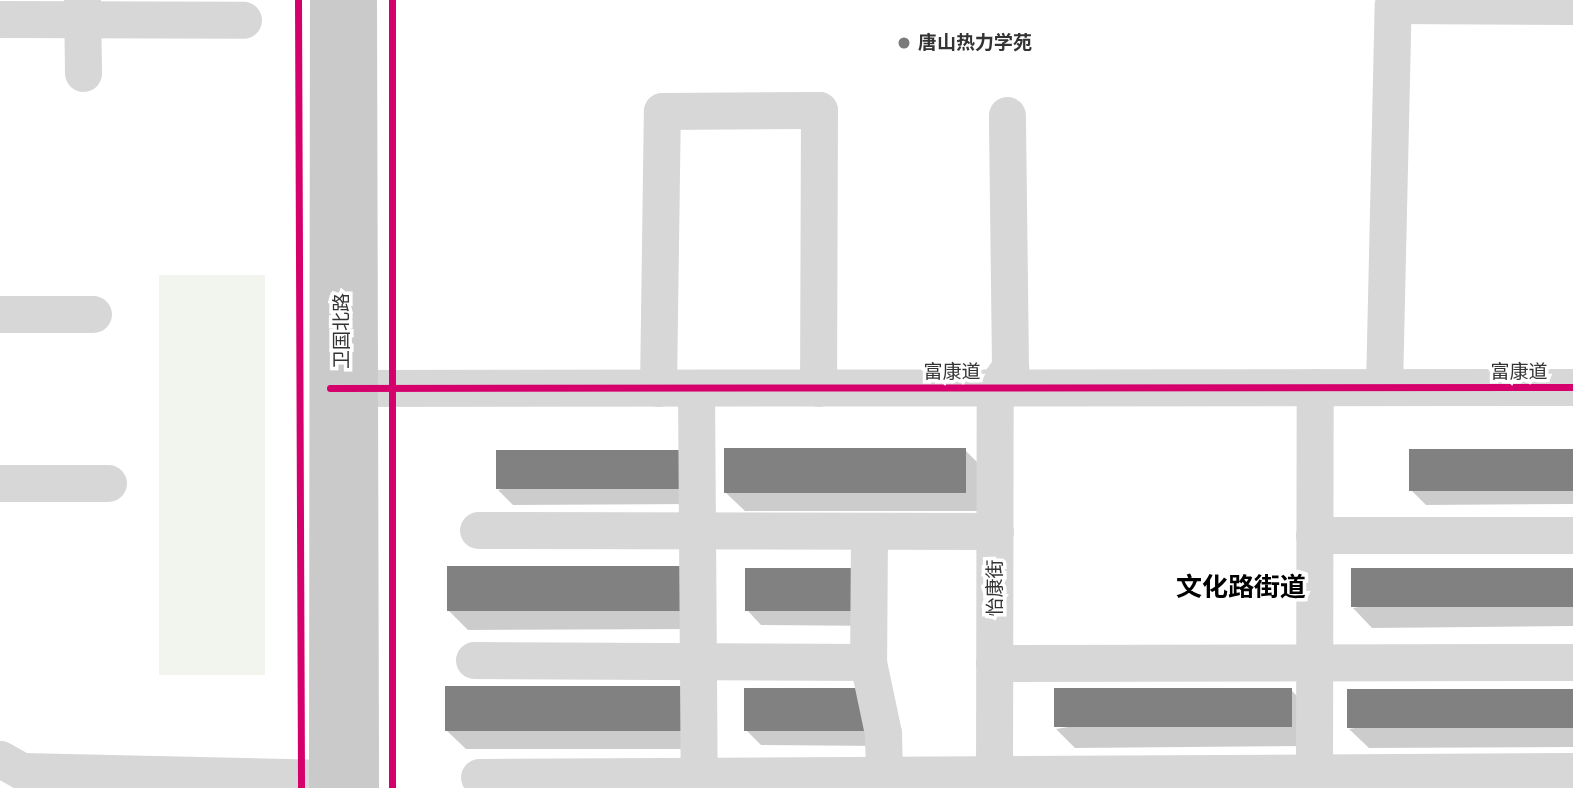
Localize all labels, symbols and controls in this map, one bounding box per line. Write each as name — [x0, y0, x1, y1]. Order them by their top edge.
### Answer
place label: 唐山热力学苑 — [918, 32, 1032, 54]
marker: 唐山热力学苑 — [896, 35, 912, 51]
street label: 卫国北路 — [331, 293, 353, 369]
street label: 富康道 — [924, 361, 980, 383]
street label: 富康道 — [1491, 361, 1547, 383]
street label: 怡康街 — [984, 560, 1006, 616]
district label: 文化路街道 — [1176, 571, 1306, 603]

